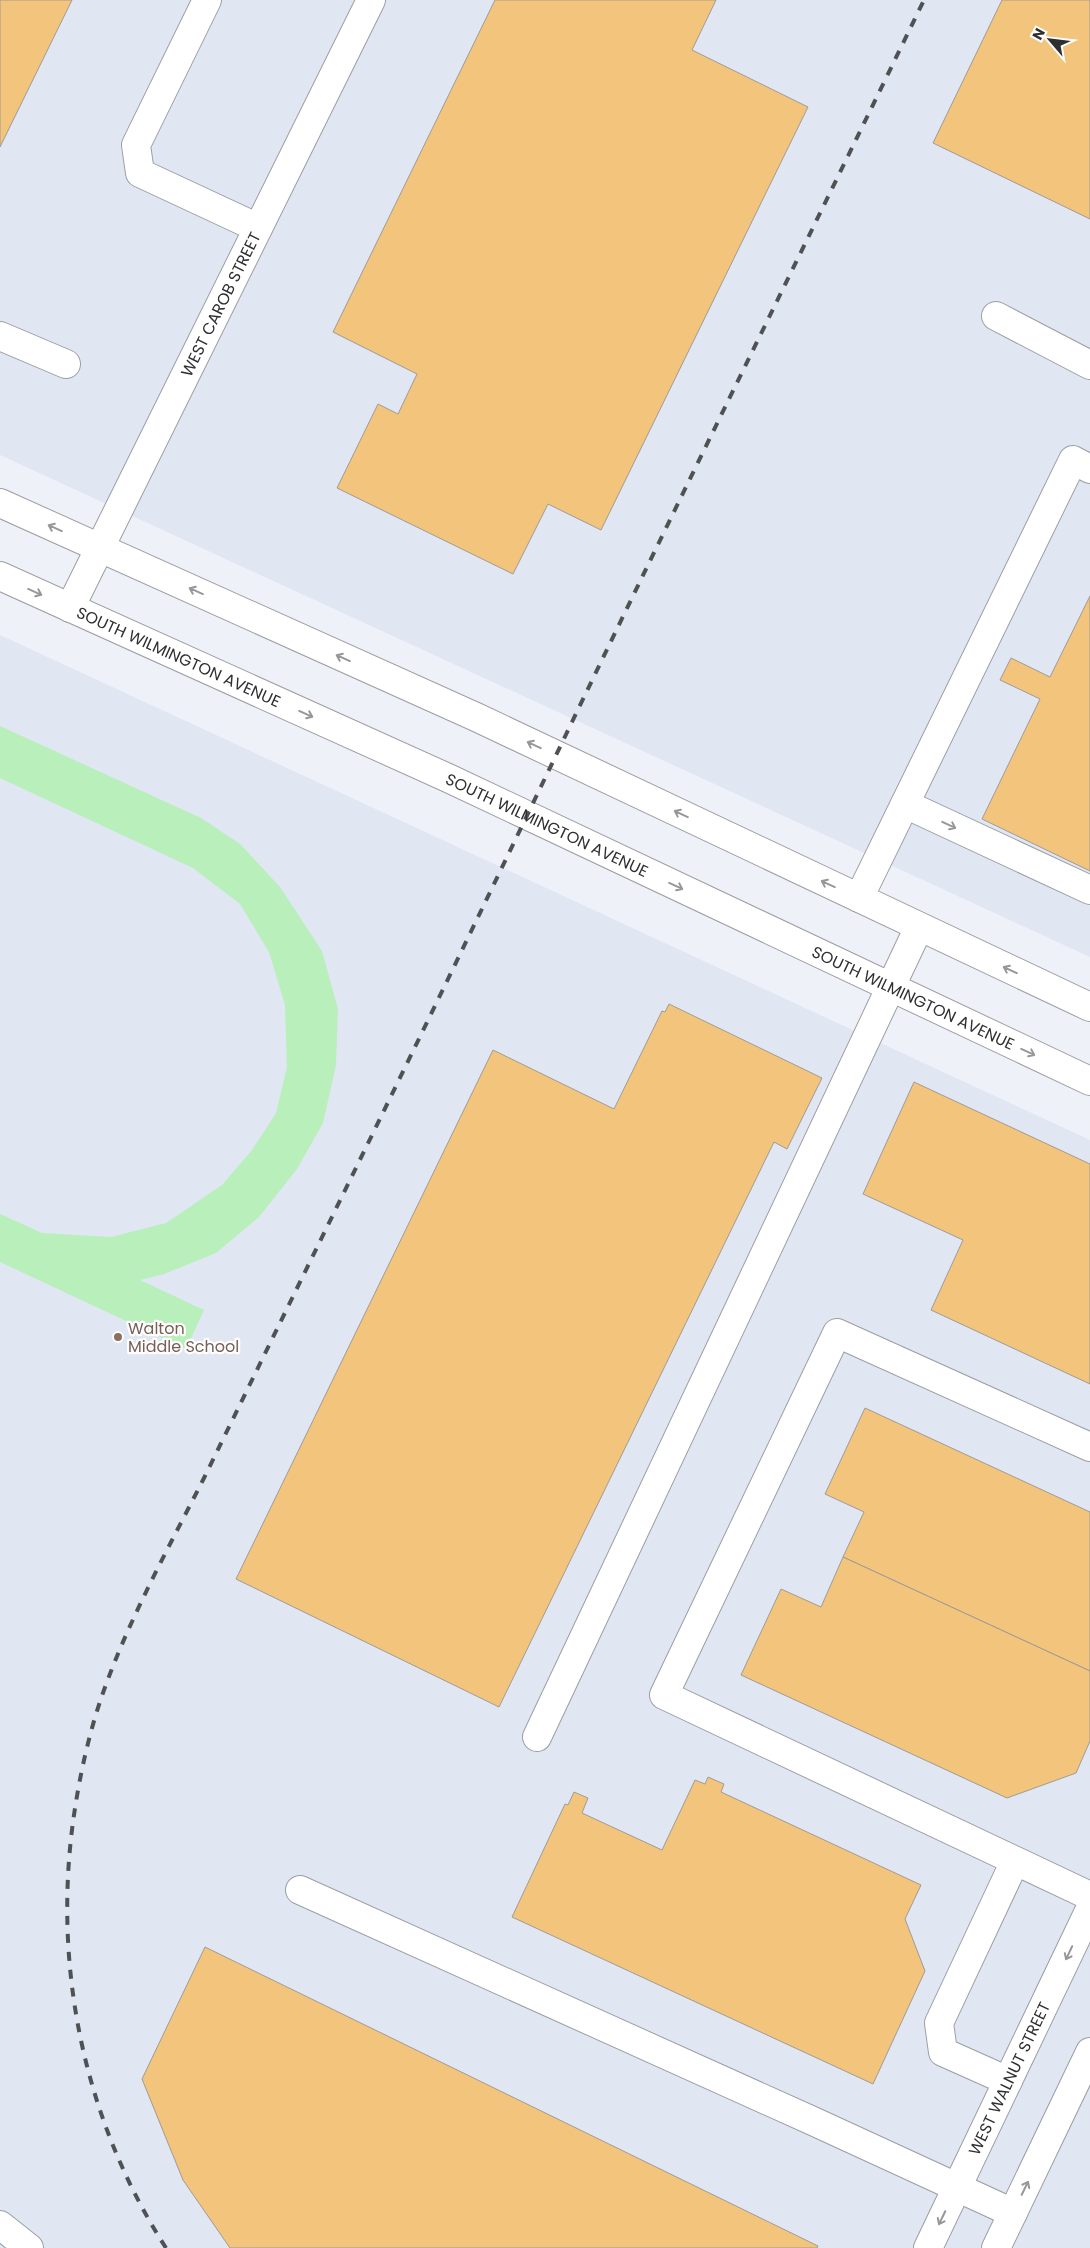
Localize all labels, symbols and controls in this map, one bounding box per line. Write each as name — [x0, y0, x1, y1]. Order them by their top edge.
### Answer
north arrow — [1025, 15, 1075, 65]
text: N — [1027, 25, 1050, 43]
street label: WEST CAROB STREET — [175, 228, 266, 380]
one-way arrow — [48, 522, 63, 532]
one-way arrow — [189, 585, 204, 595]
one-way arrow — [27, 587, 42, 597]
street label: SOUTH WILMINGTON AVENUE — [73, 601, 284, 713]
one-way arrow — [336, 653, 351, 663]
one-way arrow — [298, 710, 313, 719]
one-way arrow — [527, 739, 542, 749]
street label: SOUTH WILMINGTON AVENUE — [442, 767, 652, 882]
one-way arrow — [674, 809, 689, 818]
one-way arrow — [941, 820, 956, 830]
one-way arrow — [821, 878, 836, 888]
one-way arrow — [668, 882, 683, 891]
street label: SOUTH WILMINGTON AVENUE — [808, 940, 1018, 1055]
one-way arrow — [1003, 965, 1018, 975]
one-way arrow — [1020, 1048, 1035, 1058]
place label: Walton Middle School — [128, 1317, 239, 1358]
marker: Walton Middle School — [112, 1331, 124, 1343]
one-way arrow — [1064, 1945, 1073, 1960]
street label: WEST WALNUT STREET — [963, 1998, 1056, 2159]
one-way arrow — [1021, 2181, 1030, 2196]
one-way arrow — [937, 2210, 947, 2225]

